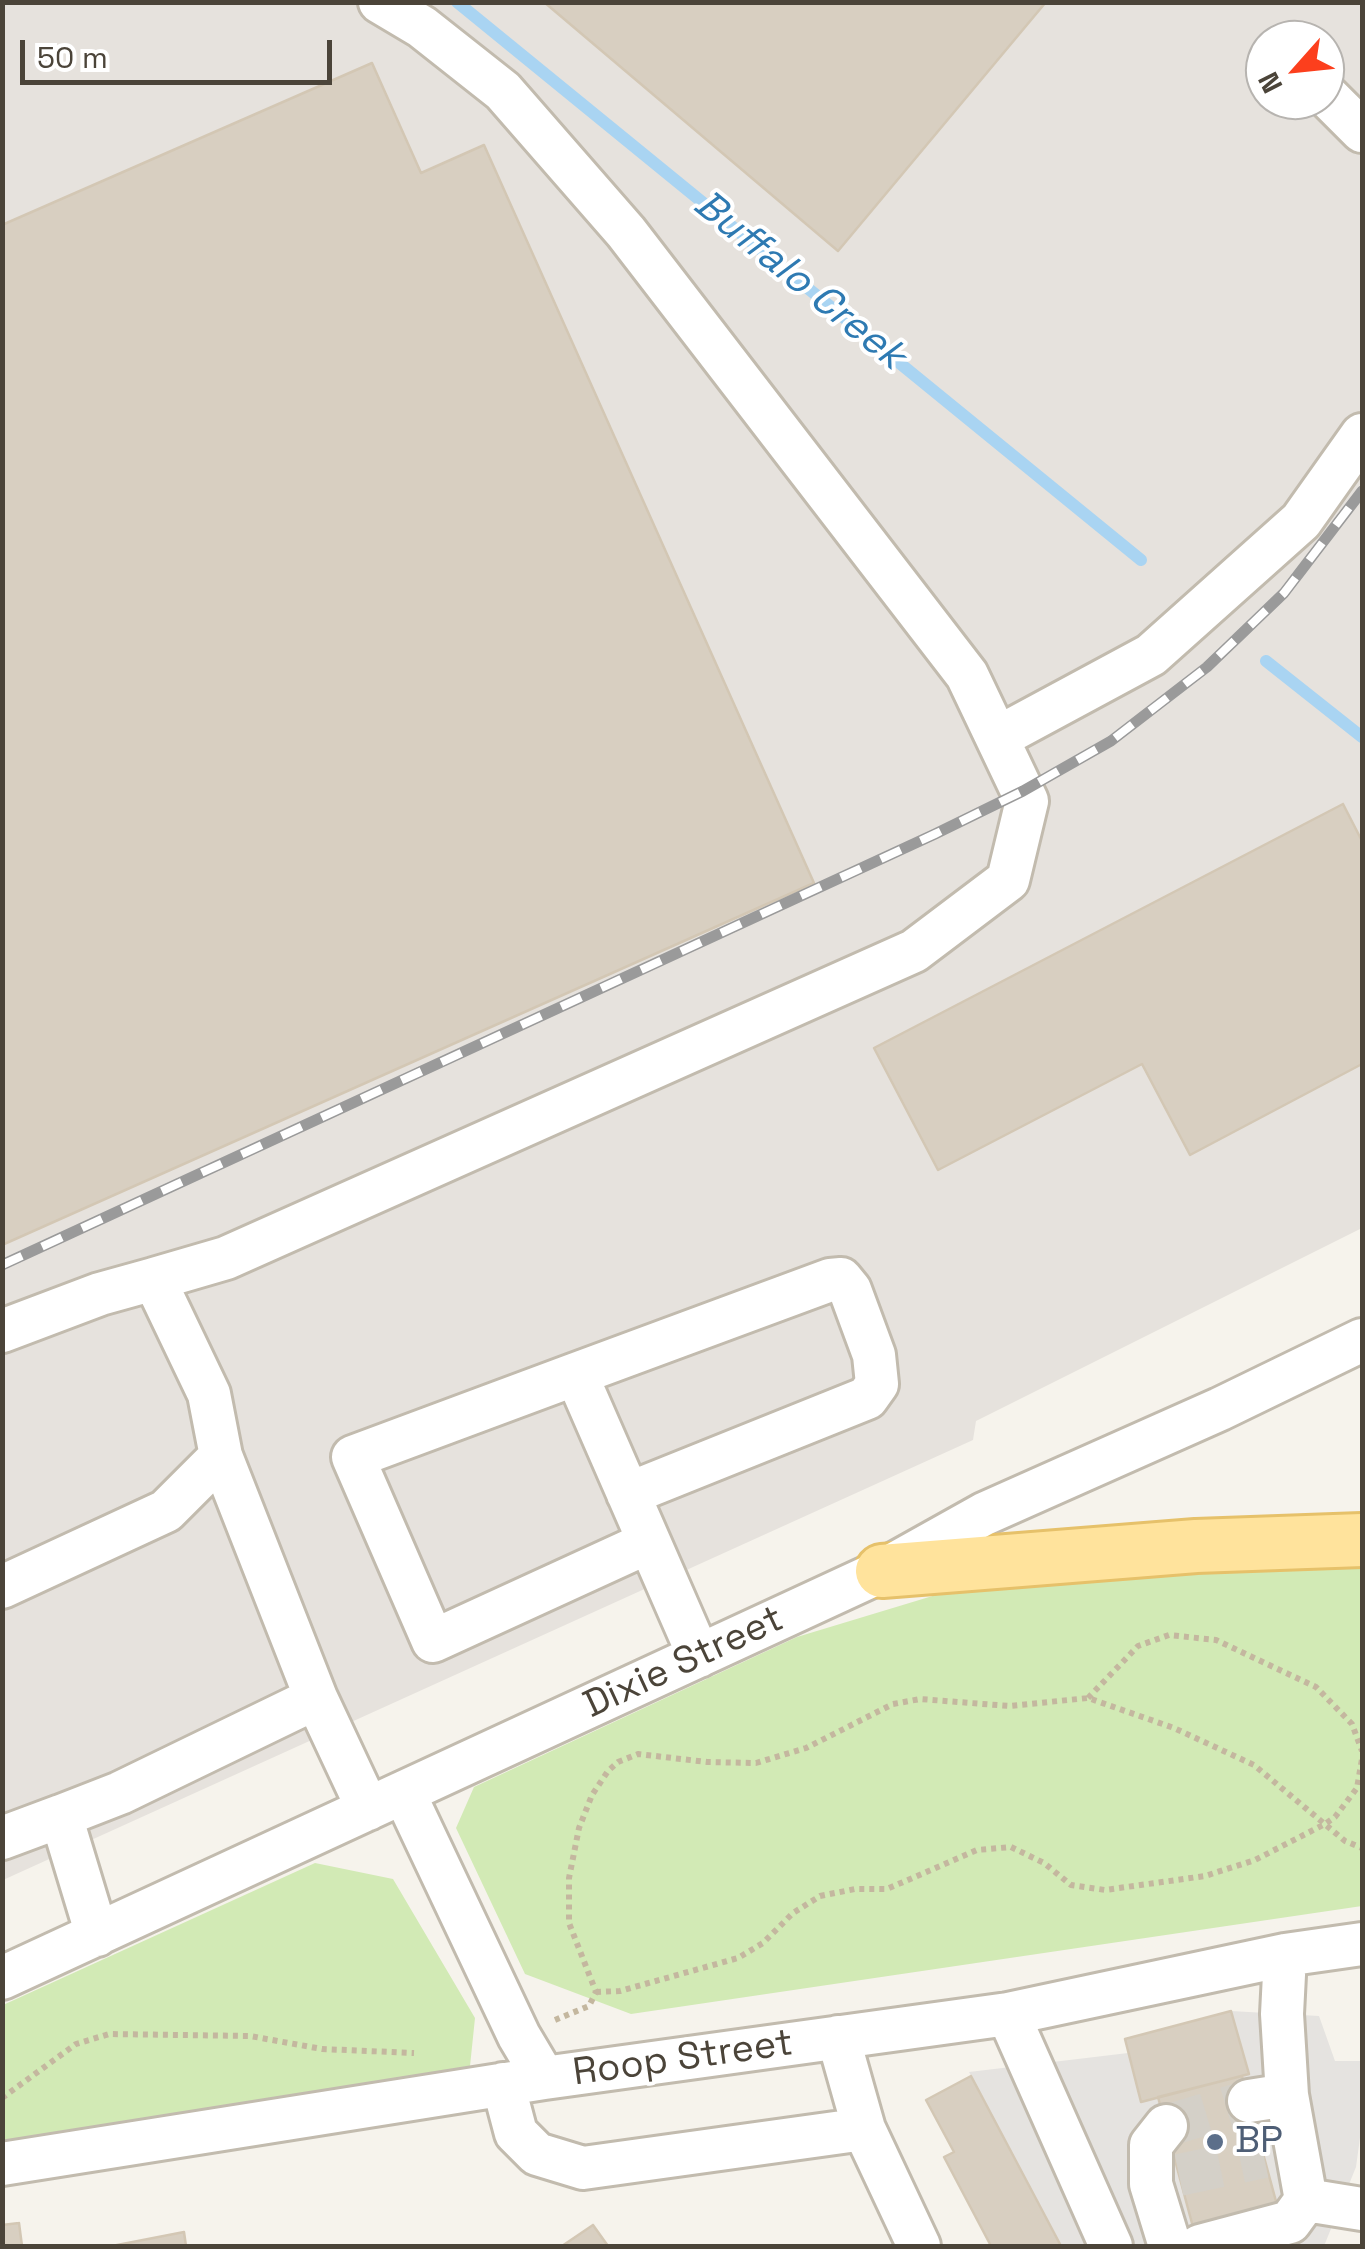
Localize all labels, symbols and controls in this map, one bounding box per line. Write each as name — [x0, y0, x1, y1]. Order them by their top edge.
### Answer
scale bar — [25, 20, 338, 82]
north arrow — [1245, 20, 1345, 120]
text: 50 m — [37, 38, 108, 77]
text: N — [1250, 66, 1290, 99]
water label: Buffalo Creek — [684, 181, 914, 381]
street label: Dixie Street — [577, 1597, 791, 1729]
street label: Roop Street — [570, 2021, 796, 2097]
place label: BP — [1235, 2119, 1283, 2165]
marker: BP — [1204, 2131, 1226, 2153]

